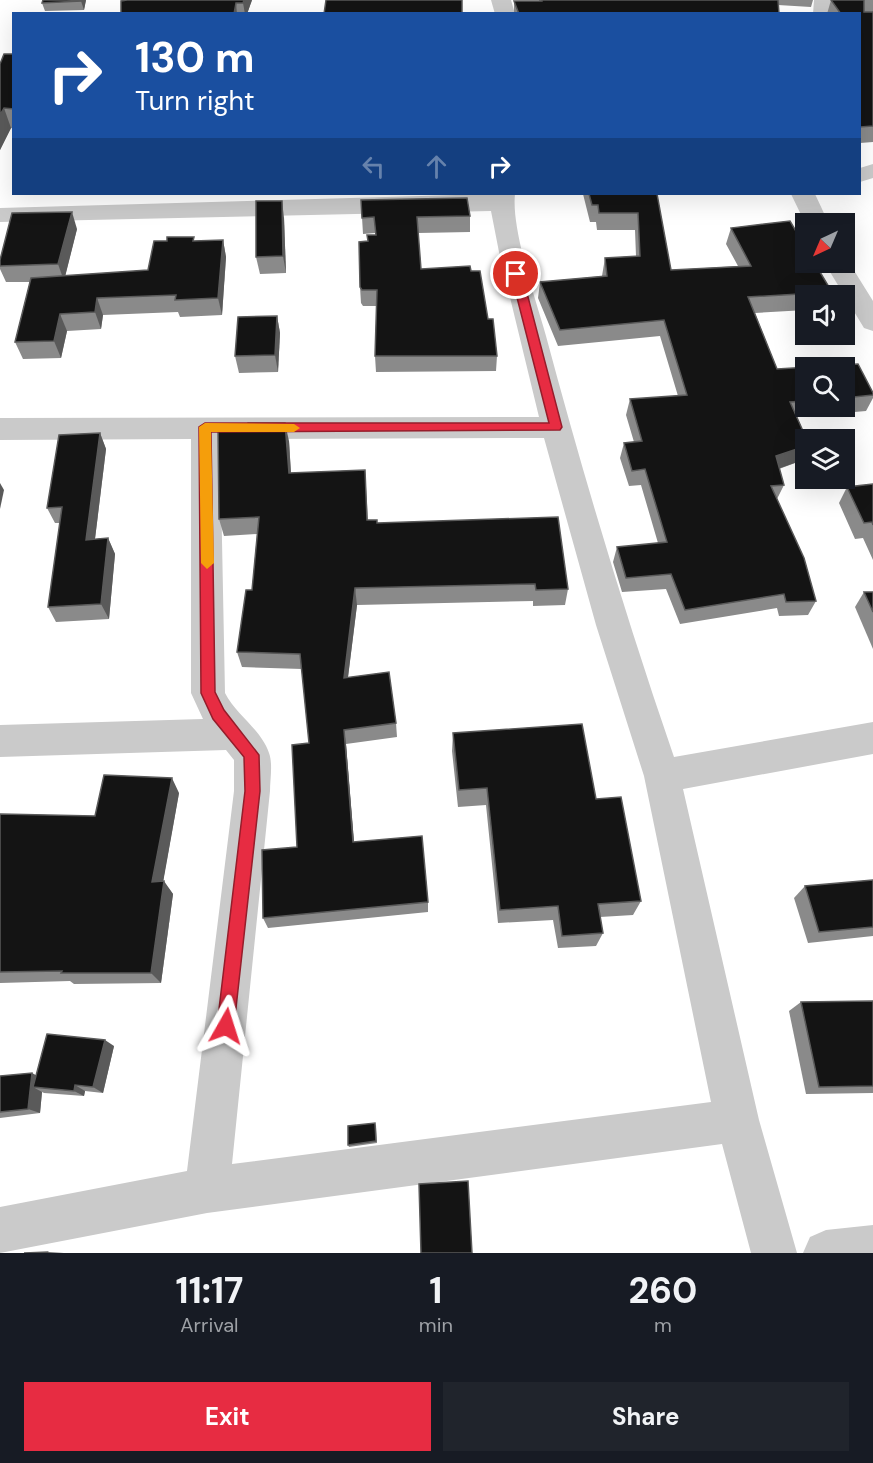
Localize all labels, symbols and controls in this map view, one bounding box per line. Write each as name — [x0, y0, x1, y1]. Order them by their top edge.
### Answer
text: 130 m — [135, 30, 255, 85]
icon: right — [36, 36, 114, 114]
text: Turn right — [135, 83, 255, 118]
icon: left — [357, 150, 390, 183]
icon: ahead — [420, 150, 453, 183]
icon: right — [483, 150, 516, 183]
north arrow — [795, 213, 855, 273]
map controls — [795, 213, 855, 489]
pin — [490, 248, 541, 299]
icon: arrive — [499, 257, 532, 290]
button: sound — [795, 285, 855, 345]
button: search — [795, 357, 855, 417]
button: layers — [795, 429, 855, 489]
position arrow — [194, 994, 258, 1058]
text: 11:17 — [176, 1267, 243, 1314]
text: 1 — [429, 1267, 442, 1314]
text: 260 — [629, 1267, 697, 1314]
text: Arrival — [180, 1312, 239, 1338]
text: min — [419, 1312, 453, 1338]
text: m — [654, 1312, 672, 1338]
button: Exit — [24, 1382, 431, 1451]
button: Share — [443, 1382, 849, 1451]

